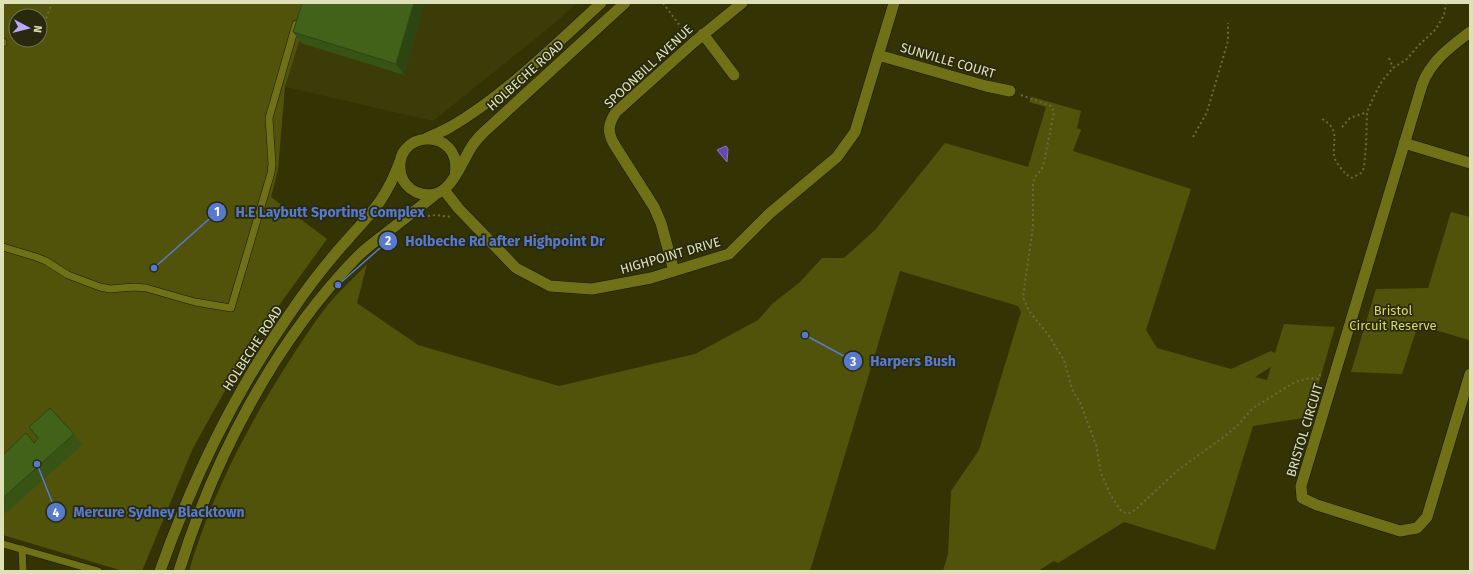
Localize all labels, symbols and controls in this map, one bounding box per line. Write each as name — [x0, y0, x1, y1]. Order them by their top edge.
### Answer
north arrow — [8, 8, 48, 48]
street label: SPOONBILL AVENUE — [601, 21, 696, 111]
text: N — [31, 25, 44, 34]
street label: HOLBECHE ROAD — [484, 37, 567, 114]
street label: SUNVILLE COURT — [899, 40, 997, 81]
callout: H.E Laybutt Sporting Complex — [207, 199, 433, 225]
text: H.E Laybutt Sporting Complex — [235, 204, 425, 221]
text: 1 — [214, 205, 220, 219]
callout: Holbeche Rd after Highpoint Dr — [378, 228, 613, 254]
text: Holbeche Rd after Highpoint Dr — [405, 233, 605, 250]
text: 2 — [385, 234, 391, 248]
street label: HIGHPOINT DRIVE — [618, 234, 722, 277]
street label: HOLBECHE ROAD — [219, 303, 285, 393]
park label: Bristol Circuit Reserve — [1349, 303, 1437, 333]
callout: Harpers Bush — [843, 348, 964, 374]
text: Harpers Bush — [870, 353, 956, 370]
text: 3 — [849, 355, 856, 369]
street label: BRISTOL CIRCUIT — [1283, 381, 1326, 479]
callout: Mercure Sydney Blacktown — [46, 499, 253, 525]
text: Mercure Sydney Blacktown — [73, 504, 245, 521]
text: 4 — [53, 506, 60, 520]

